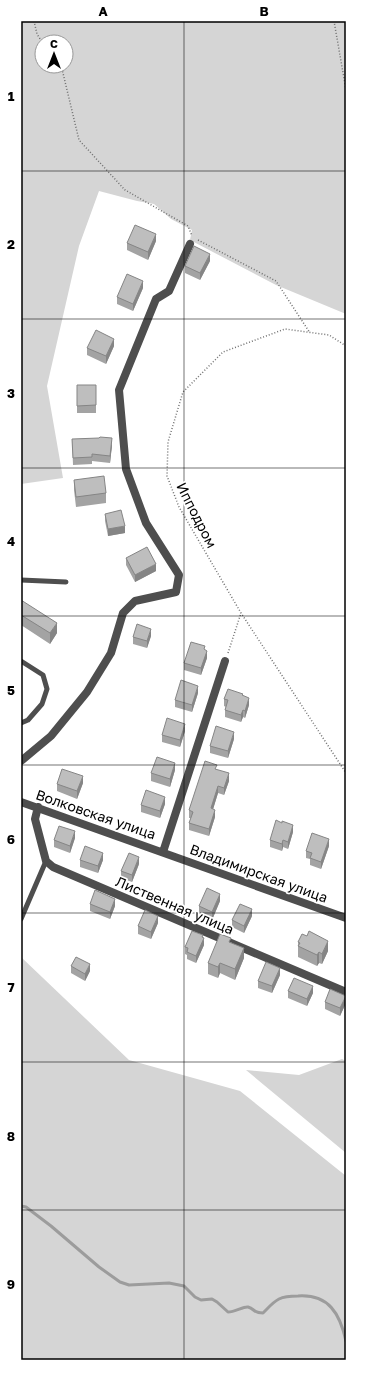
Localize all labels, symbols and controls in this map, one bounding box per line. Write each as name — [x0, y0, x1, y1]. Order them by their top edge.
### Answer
text: A — [98, 3, 108, 19]
text: B — [259, 3, 269, 19]
north arrow — [34, 34, 74, 74]
text: С — [50, 37, 58, 50]
text: 1 — [8, 88, 15, 104]
text: 2 — [7, 236, 15, 252]
text: 3 — [7, 385, 15, 401]
street label: Ипподром — [173, 479, 221, 551]
text: 4 — [7, 533, 15, 549]
text: 5 — [7, 682, 15, 698]
street label: Волковская улица — [34, 785, 158, 843]
text: 6 — [7, 831, 15, 847]
street label: Владимирская улица — [188, 840, 330, 906]
street label: Лиственная улица — [113, 872, 237, 938]
text: 7 — [7, 979, 15, 995]
text: 8 — [7, 1128, 15, 1144]
text: 9 — [7, 1276, 15, 1292]

